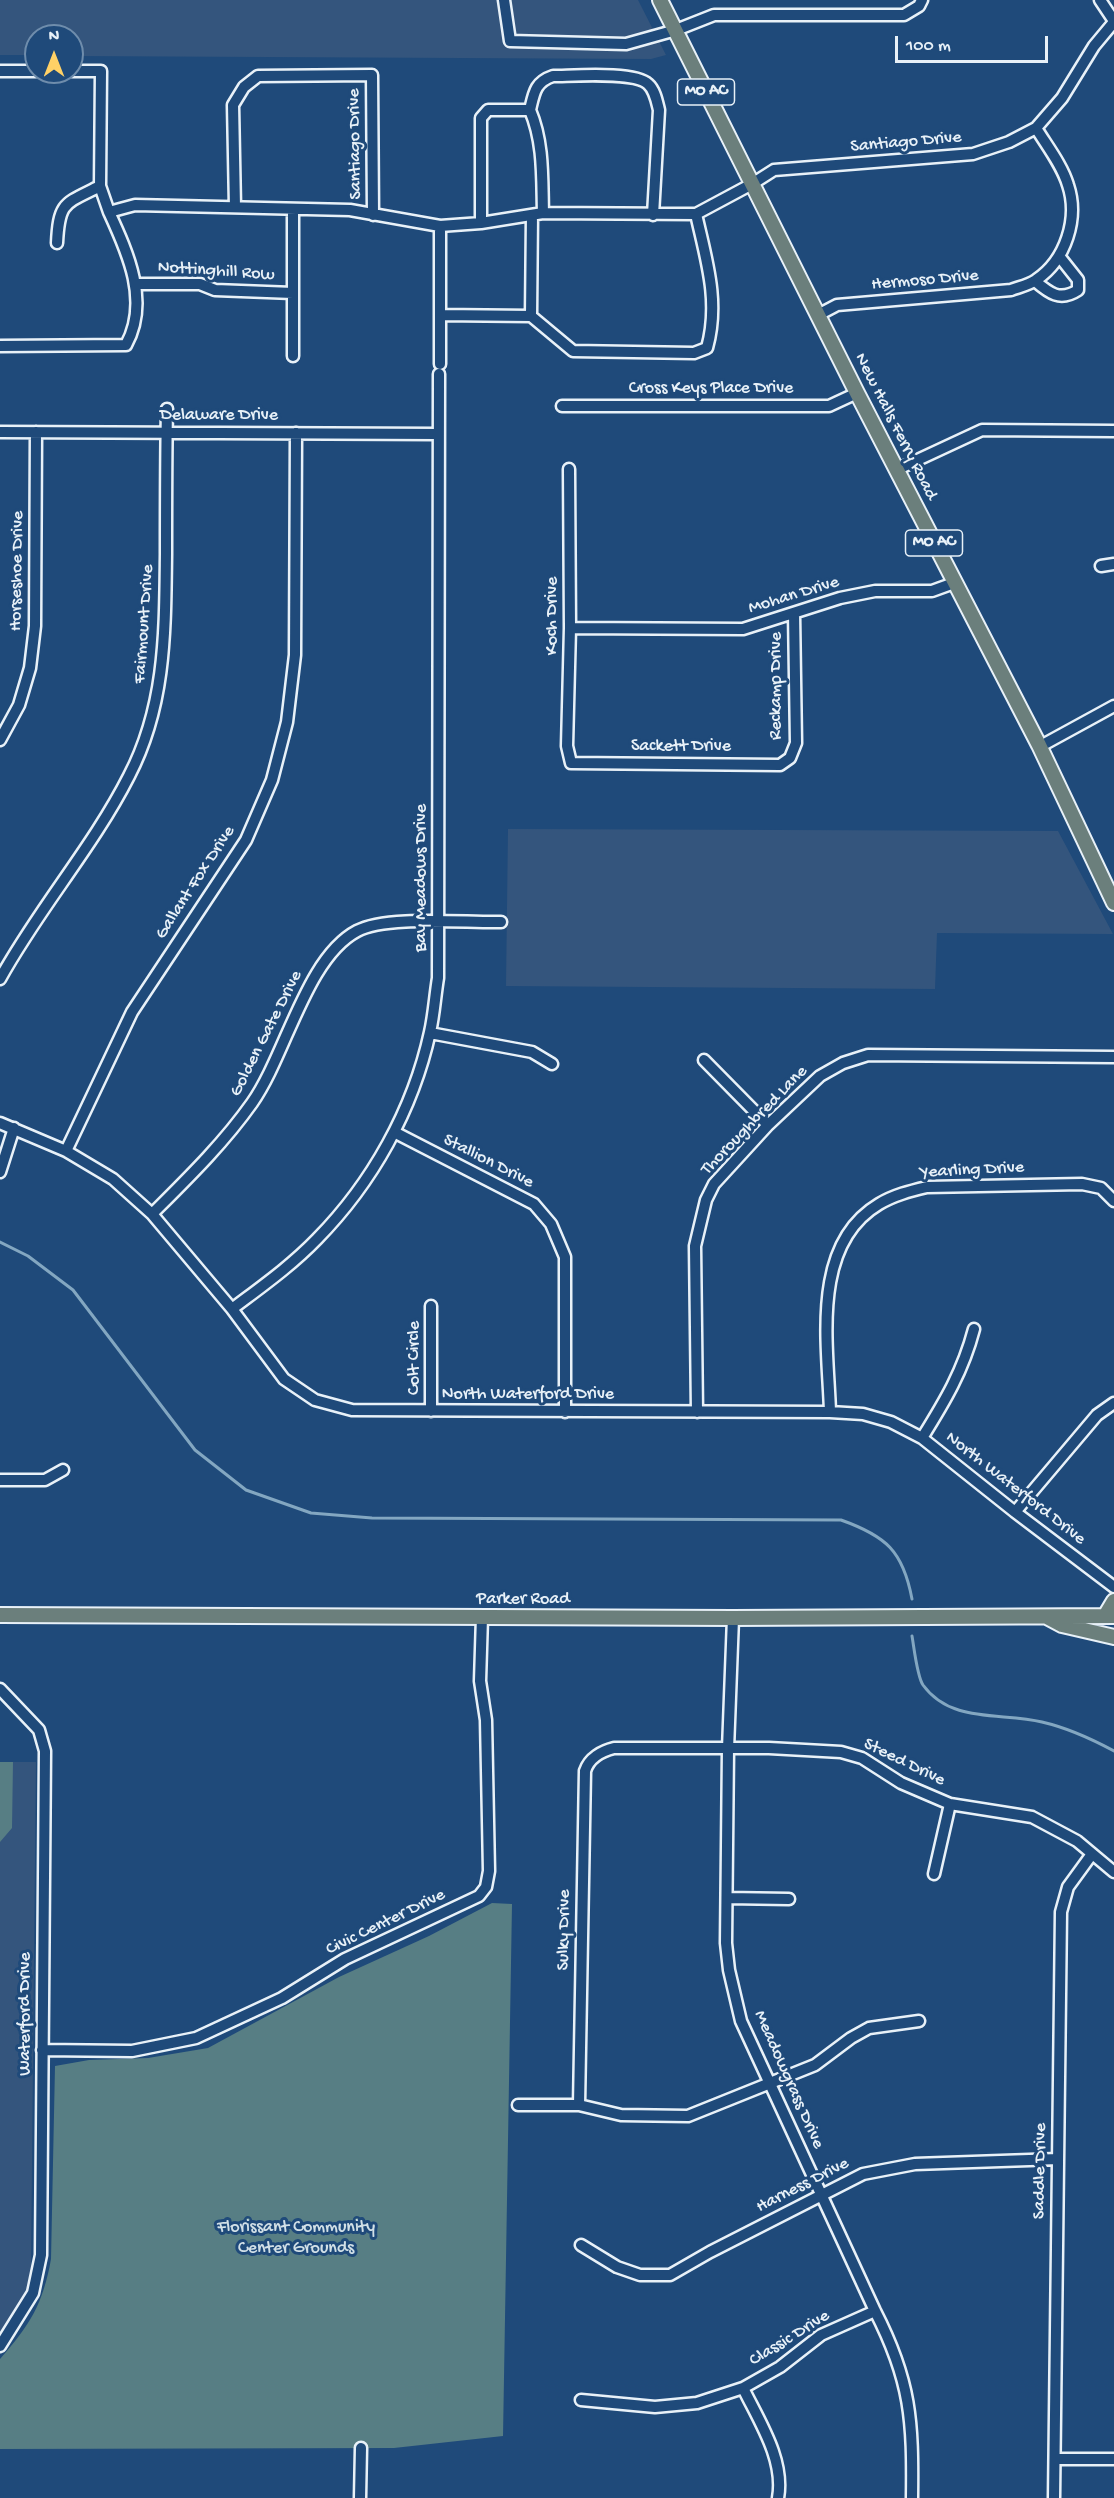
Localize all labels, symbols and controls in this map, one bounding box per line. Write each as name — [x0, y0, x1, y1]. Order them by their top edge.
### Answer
north arrow — [24, 24, 84, 84]
scale bar — [898, 24, 1051, 62]
text: N — [49, 28, 59, 47]
text: 100 m — [906, 36, 951, 57]
road number: MO AC — [678, 79, 734, 105]
street label: Santiago Drive — [344, 88, 368, 200]
street label: Santiago Drive — [850, 127, 962, 159]
street label: Nottinghill Row — [157, 257, 275, 287]
street label: Hermoso Drive — [871, 266, 979, 296]
street label: New Halls Ferry Road — [849, 350, 941, 504]
street label: Cross Keys Place Drive — [629, 378, 793, 400]
street label: Delaware Drive — [160, 405, 278, 427]
street label: Horseshoe Drive — [6, 511, 30, 631]
road number: MO AC — [906, 530, 962, 556]
street label: Fairmount Drive — [130, 564, 160, 684]
street label: Mohan Drive — [746, 572, 842, 620]
street label: Koch Drive — [542, 577, 564, 655]
street label: Reckamp Drive — [766, 632, 788, 740]
street label: Sackett Drive — [631, 736, 731, 758]
street label: Bay Meadows Drive — [411, 804, 433, 952]
street label: Gallant Fox Drive — [151, 822, 241, 944]
street label: Golden Gate Drive — [226, 967, 308, 1101]
street label: Thoroughbred Lane — [697, 1062, 813, 1180]
street label: Stallion Drive — [439, 1130, 537, 1194]
street label: Yearling Drive — [919, 1157, 1025, 1185]
street label: Colt Circle — [404, 1321, 426, 1395]
street label: North Waterford Drive — [442, 1384, 614, 1406]
street label: North Waterford Drive — [940, 1427, 1090, 1551]
street label: Parker Road — [476, 1589, 570, 1611]
street label: Steed Drive — [860, 1734, 948, 1792]
street label: Civic Center Drive — [323, 1885, 449, 1961]
street label: Sulky Drive — [553, 1889, 577, 1971]
street label: Waterford Drive — [15, 1952, 37, 2076]
street label: Meadowgrass Drive — [748, 2008, 828, 2152]
street label: Saddle Drive — [1029, 2123, 1053, 2219]
street label: Harness Drive — [753, 2153, 853, 2219]
park label: Florissant Community Center Grounds — [217, 2217, 375, 2260]
street label: Classic Drive — [746, 2306, 834, 2372]

